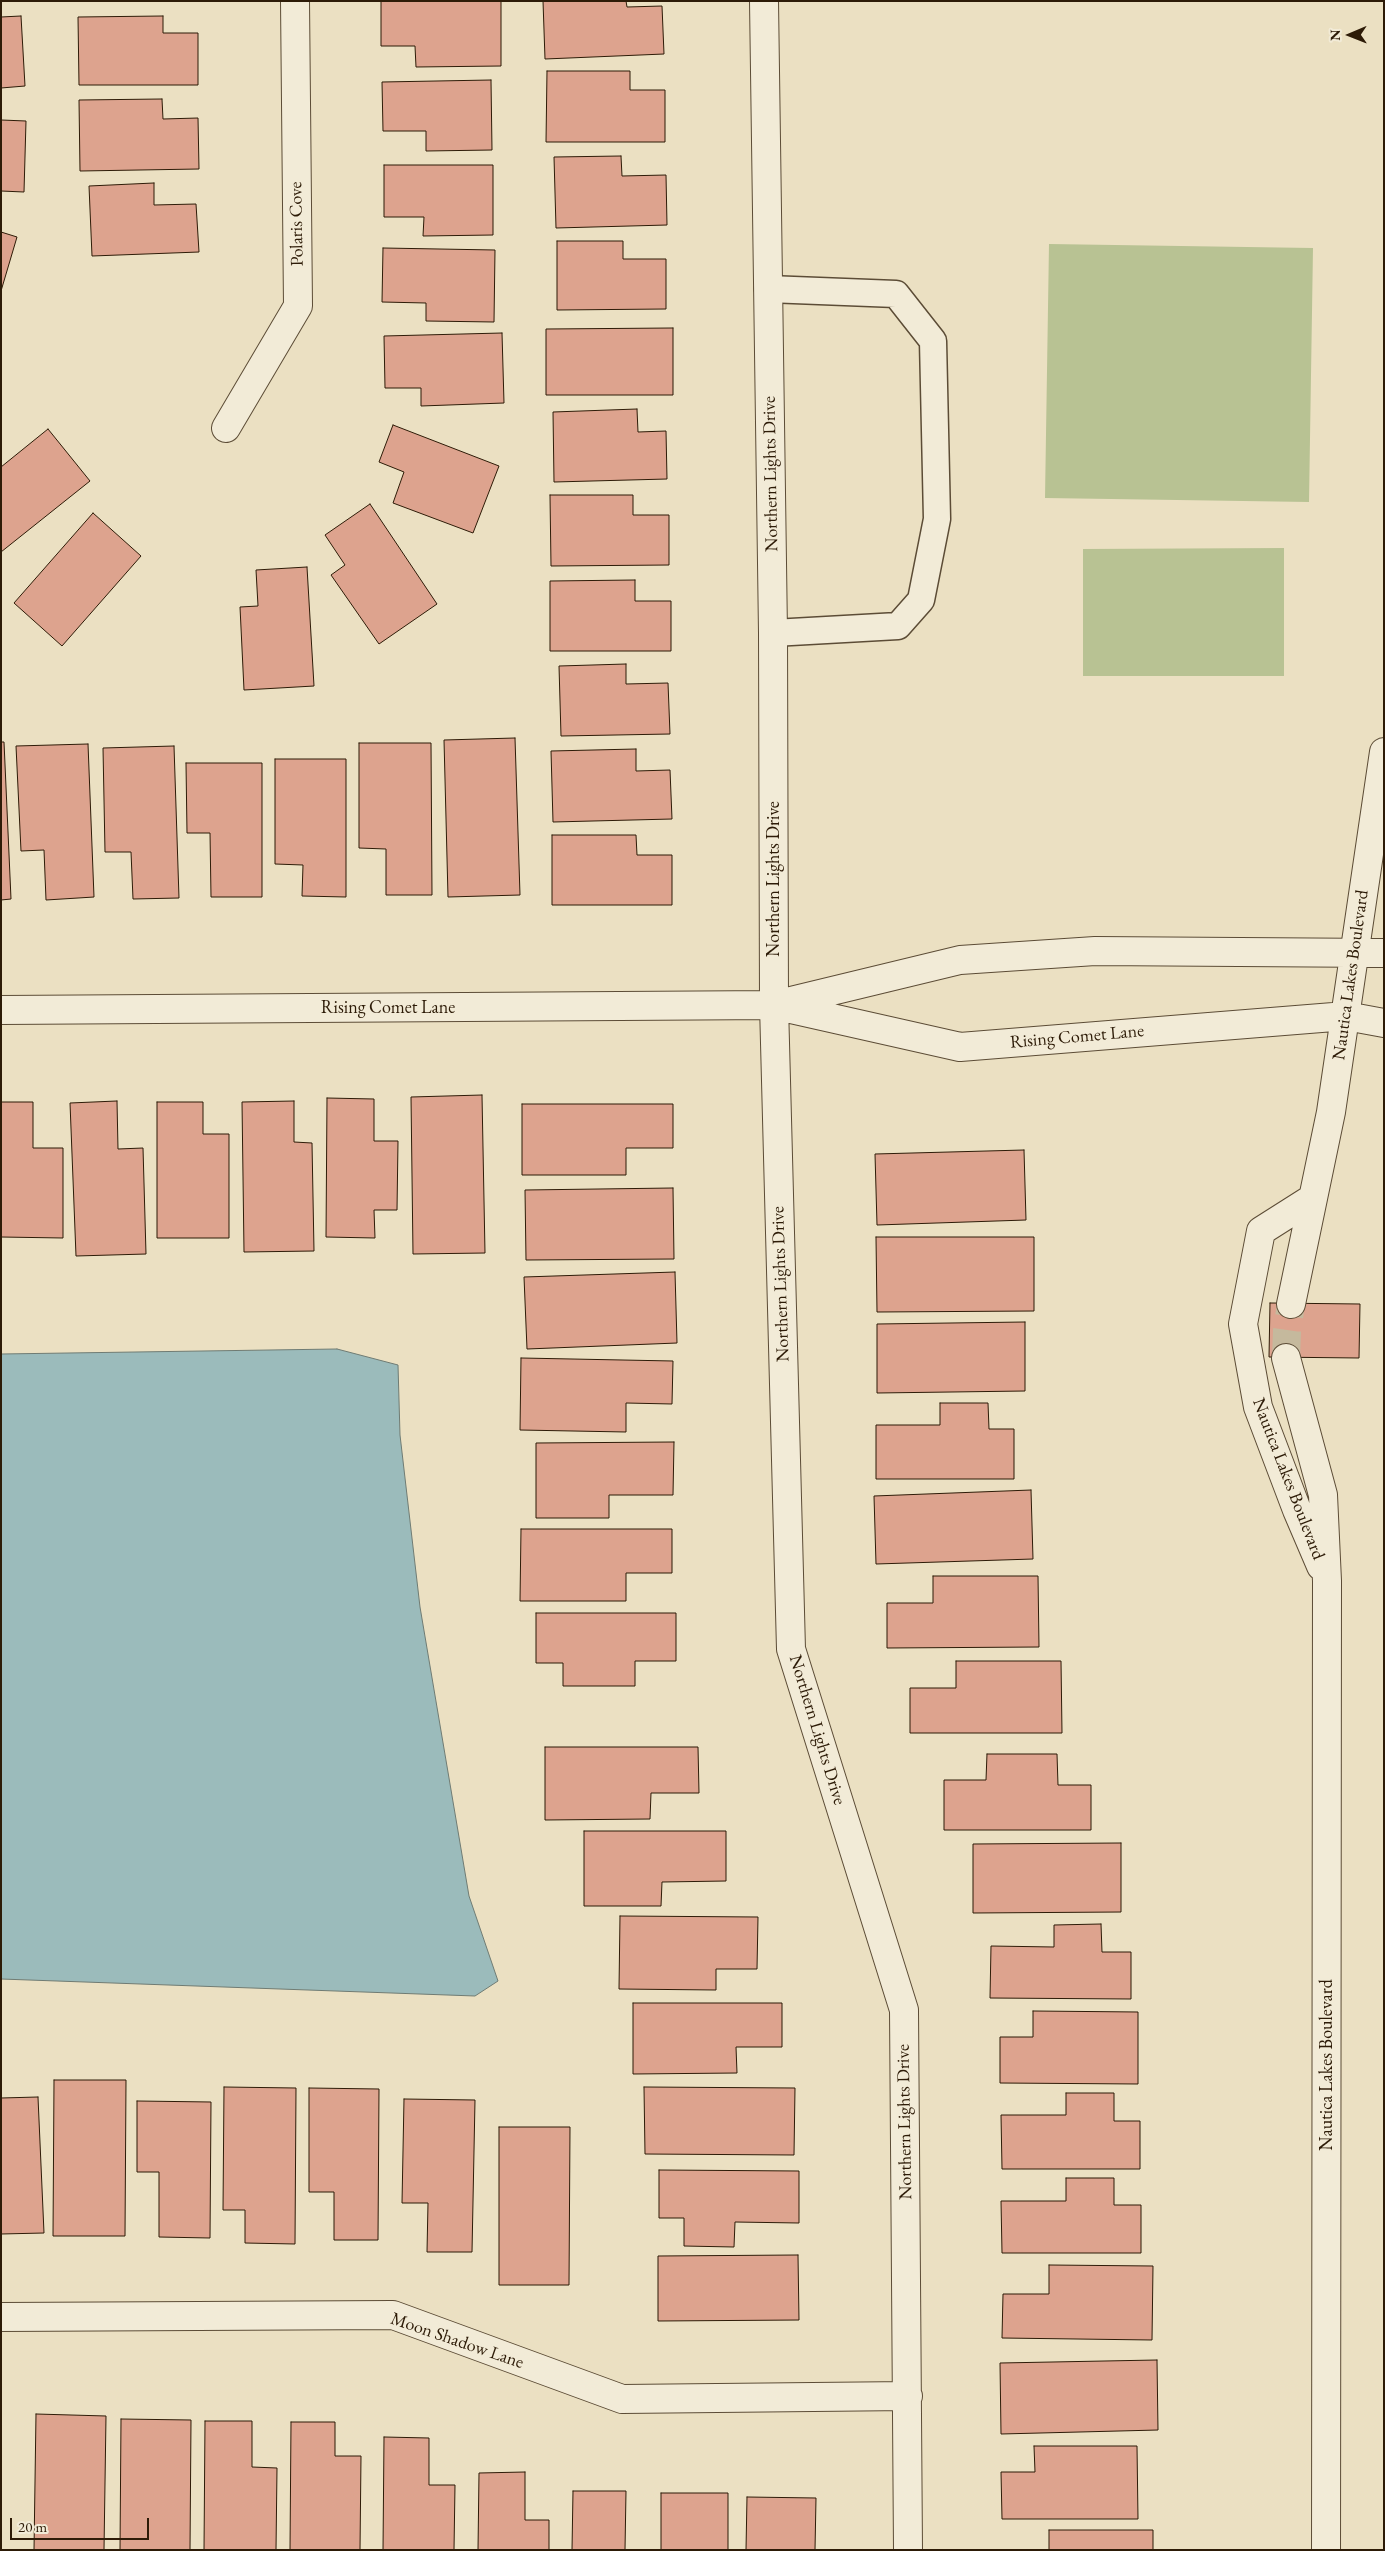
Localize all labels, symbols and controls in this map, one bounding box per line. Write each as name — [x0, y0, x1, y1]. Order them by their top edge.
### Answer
north arrow — [1325, 10, 1375, 60]
text: N — [1326, 29, 1344, 41]
street label: Polaris Cove — [285, 181, 309, 267]
street label: Northern Lights Drive — [759, 396, 783, 552]
street label: Northern Lights Drive — [763, 801, 785, 957]
street label: Nautica Lakes Boulevard — [1328, 889, 1374, 1061]
street label: Rising Comet Lane — [321, 997, 455, 1019]
street label: Rising Comet Lane — [1009, 1020, 1145, 1054]
street label: Northern Lights Drive — [767, 1206, 795, 1362]
street label: Nautica Lakes Boulevard — [1247, 1395, 1329, 1563]
street label: Northern Lights Drive — [784, 1652, 850, 1808]
street label: Nautica Lakes Boulevard — [1316, 1979, 1338, 2151]
street label: Northern Lights Drive — [893, 2044, 917, 2200]
street label: Moon Shadow Lane — [388, 2308, 526, 2374]
scale bar — [12, 2508, 151, 2540]
text: 20 m — [18, 2517, 47, 2536]

